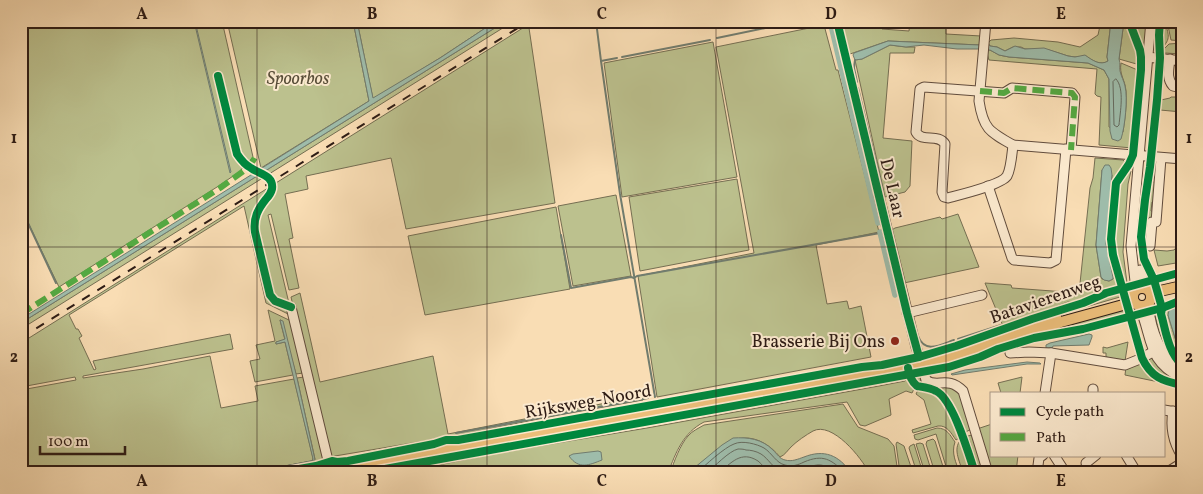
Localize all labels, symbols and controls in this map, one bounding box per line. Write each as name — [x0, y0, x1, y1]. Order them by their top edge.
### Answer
text: A — [136, 4, 148, 26]
text: B — [367, 4, 378, 26]
text: C — [597, 4, 607, 26]
text: D — [825, 4, 837, 26]
text: E — [1056, 4, 1066, 26]
park label: Spoorbos — [267, 67, 330, 92]
text: 1 — [11, 128, 17, 150]
text: 1 — [1186, 128, 1192, 150]
street label: De Laar — [873, 156, 911, 221]
street label: Batavierenweg — [987, 270, 1104, 331]
place label: Brasserie Bij Ons — [751, 330, 885, 355]
marker: Brasserie Bij Ons — [889, 335, 901, 347]
text: 2 — [10, 347, 18, 369]
text: 2 — [1185, 347, 1193, 369]
street label: Rijksweg-Noord — [523, 379, 654, 426]
legend — [990, 392, 1166, 456]
text: Cycle path — [1036, 402, 1104, 423]
scale bar — [40, 424, 125, 456]
text: Path — [1036, 428, 1066, 449]
text: 100 m — [48, 432, 88, 453]
text: A — [136, 471, 148, 493]
text: B — [367, 471, 378, 493]
text: C — [597, 471, 607, 493]
text: D — [825, 471, 837, 493]
text: E — [1056, 471, 1066, 493]

